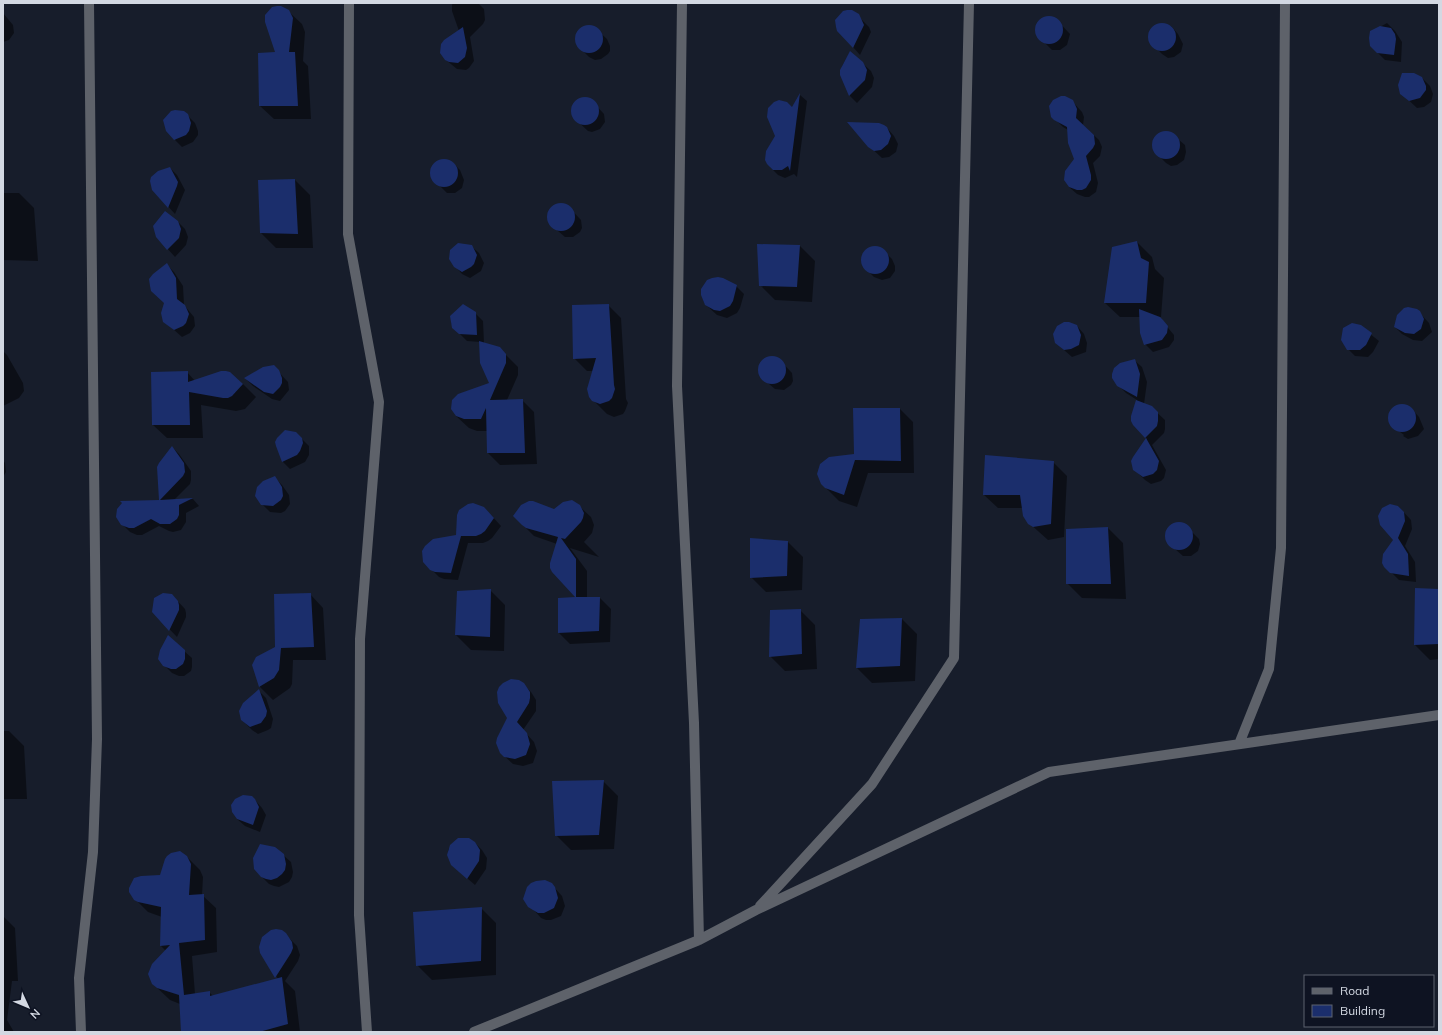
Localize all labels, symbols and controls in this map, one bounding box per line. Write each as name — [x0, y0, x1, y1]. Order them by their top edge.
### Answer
legend — [1304, 975, 1434, 1027]
text: Road — [1340, 983, 1369, 998]
north arrow — [8, 987, 48, 1027]
text: Building — [1340, 1003, 1385, 1018]
text: N — [27, 1006, 43, 1022]

